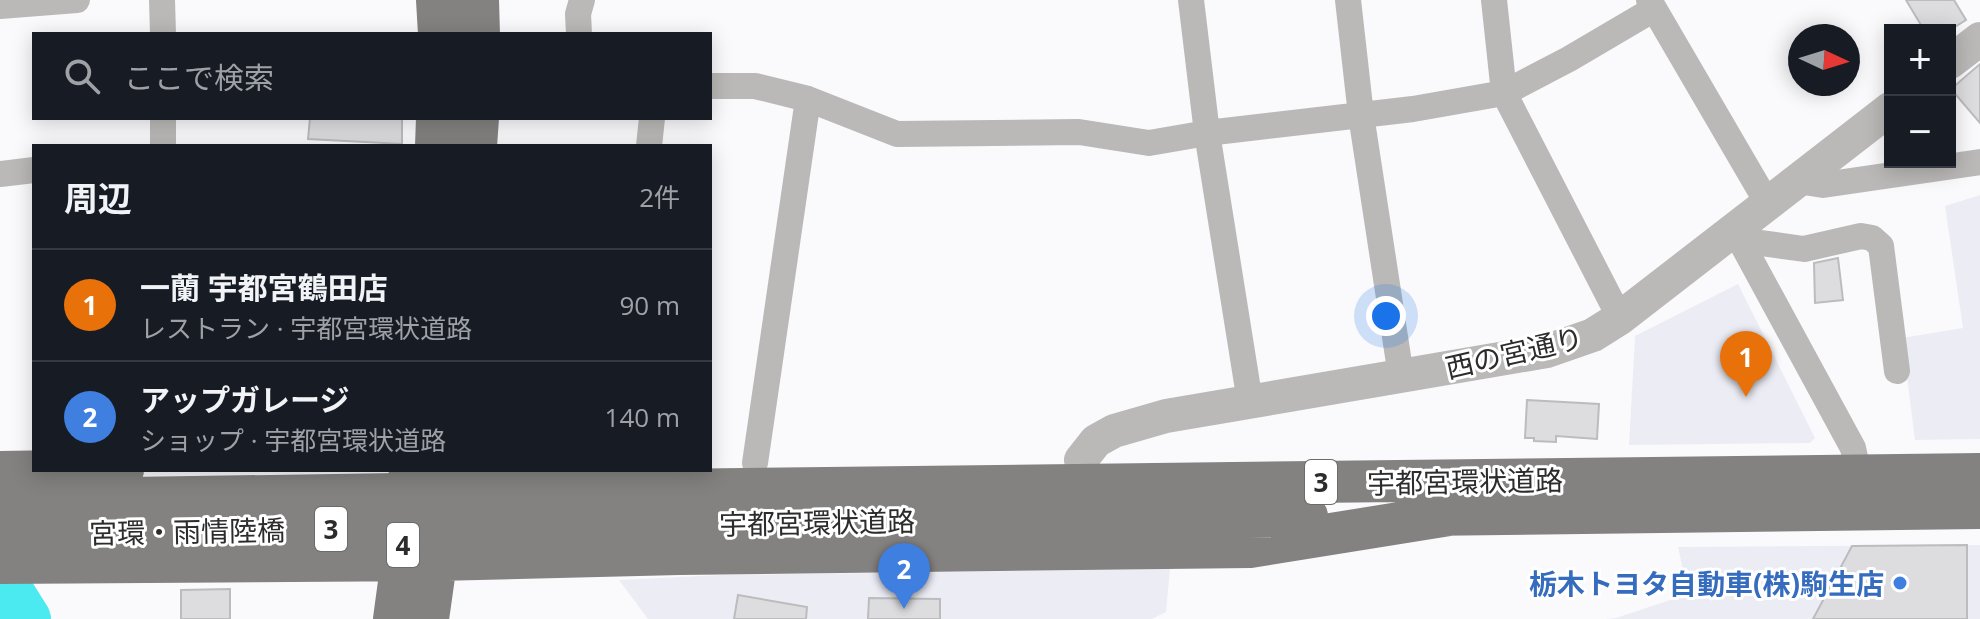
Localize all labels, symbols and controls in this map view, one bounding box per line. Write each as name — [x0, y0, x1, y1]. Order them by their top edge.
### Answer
north arrow — [1788, 24, 1860, 96]
map controls — [1884, 24, 1956, 168]
button: + — [1884, 24, 1956, 96]
search box — [32, 32, 712, 120]
icon: search — [60, 54, 104, 98]
text: ここで検索 — [124, 57, 274, 98]
button: − — [1884, 96, 1956, 168]
text: 周辺 — [64, 175, 132, 221]
text: 2件 — [639, 179, 680, 215]
text: 一蘭 宇都宮鶴田店 — [140, 267, 388, 308]
text: 1 — [83, 287, 97, 323]
text: 90 m — [619, 287, 680, 323]
your location — [1366, 296, 1406, 336]
text: レストラン · 宇都宮環状道路 — [140, 310, 472, 346]
street label: 西の宮通り — [1442, 318, 1586, 386]
pin: 1 — [1720, 331, 1772, 397]
text: アップガレージ — [140, 379, 349, 420]
text: 2 — [83, 399, 97, 435]
text: 140 m — [605, 399, 680, 435]
text: ショップ · 宇都宮環状道路 — [140, 422, 446, 458]
road number: 3 — [1305, 460, 1337, 504]
street label: 宇都宮環状道路 — [1367, 460, 1563, 502]
street label: 宇都宮環状道路 — [719, 501, 915, 543]
road number: 3 — [315, 507, 347, 551]
street label: 宮環・雨情陸橋 — [89, 510, 285, 552]
road number: 4 — [387, 523, 419, 567]
pin: 2 — [878, 543, 930, 609]
place label: 栃木トヨタ自動車(株)駒生店 — [1529, 564, 1884, 602]
marker: 栃木トヨタ自動車(株)駒生店 — [1891, 574, 1909, 592]

